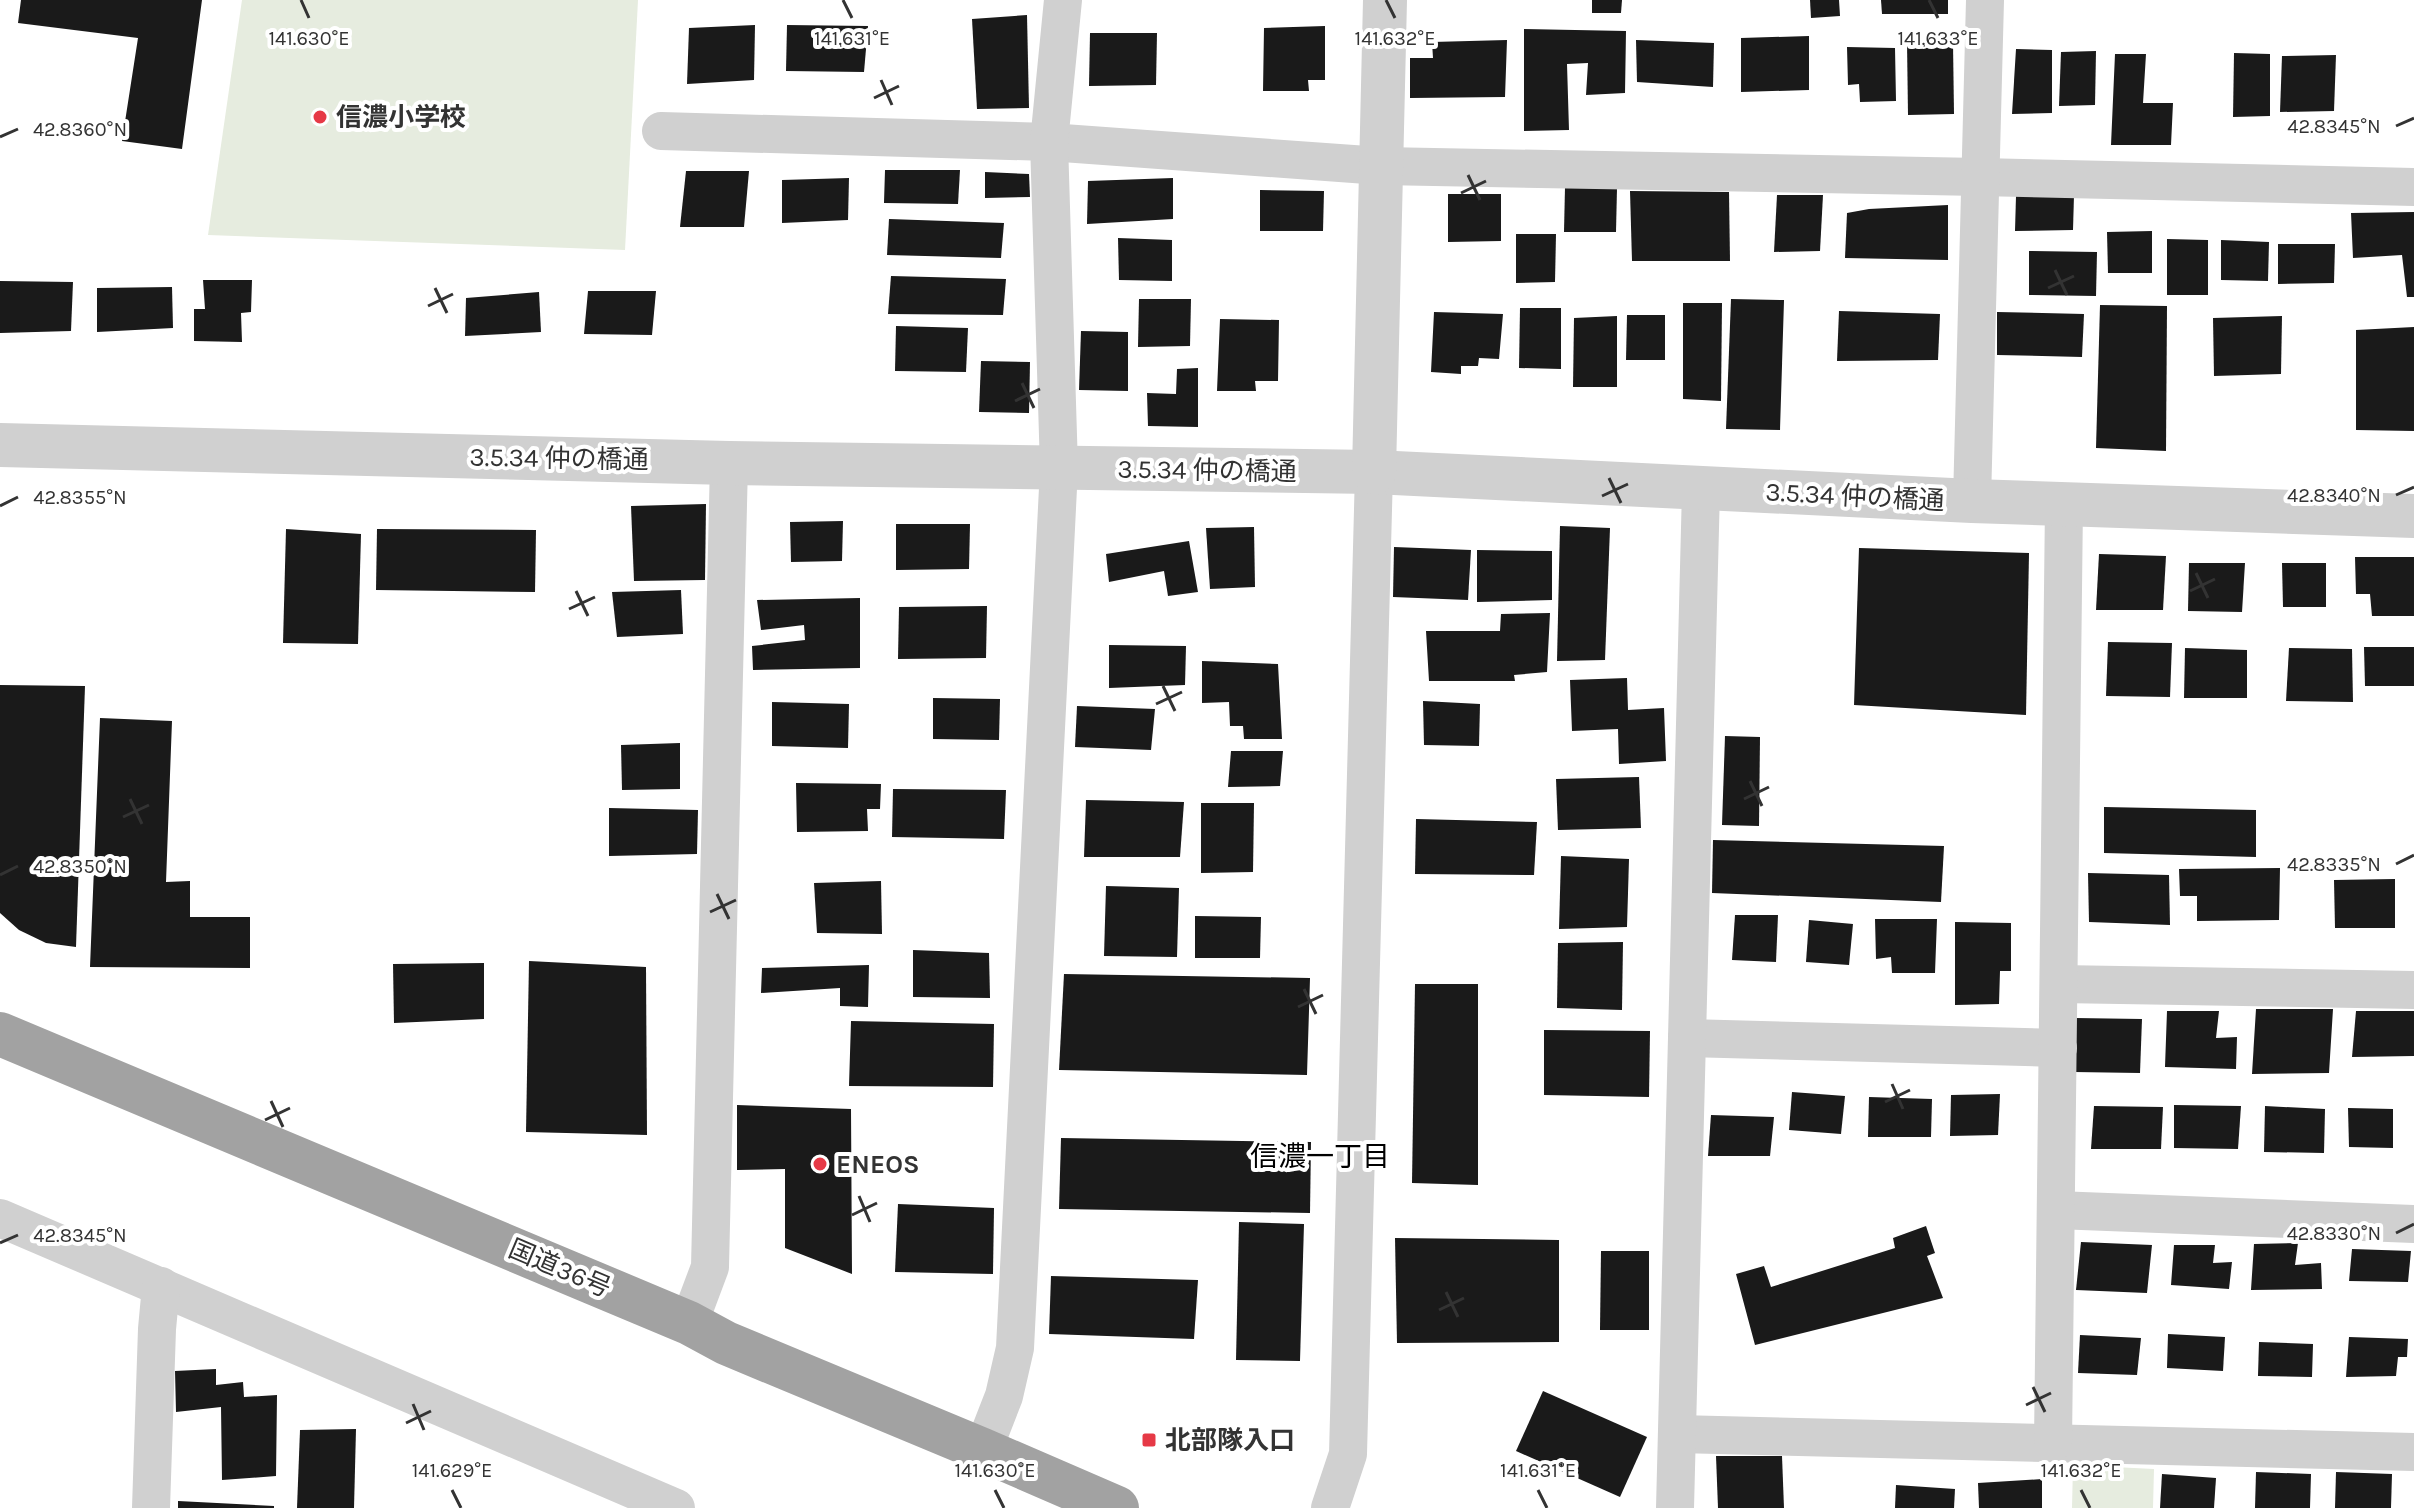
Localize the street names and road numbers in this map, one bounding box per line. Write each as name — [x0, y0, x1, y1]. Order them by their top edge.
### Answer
street label: 3.5.34 仲の橋通 — [469, 441, 649, 476]
street label: 3.5.34 仲の橋通 — [1117, 453, 1297, 488]
street label: 3.5.34 仲の橋通 — [1765, 476, 1945, 517]
street label: 国道36号 — [504, 1233, 616, 1304]

